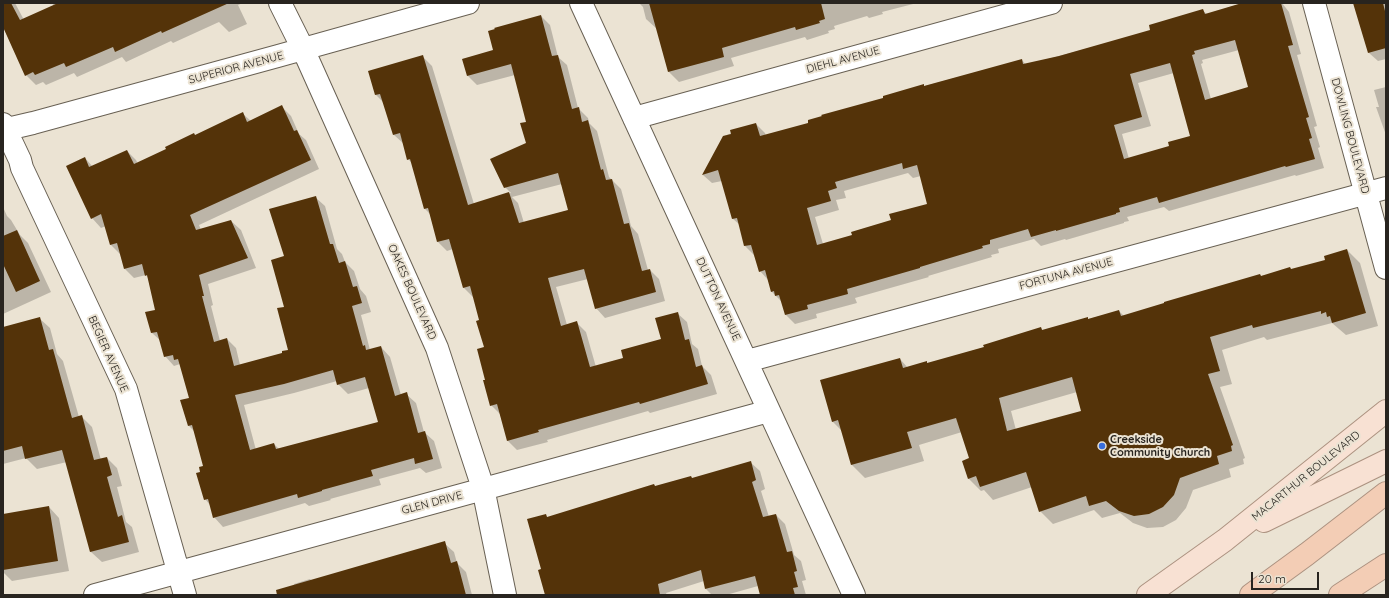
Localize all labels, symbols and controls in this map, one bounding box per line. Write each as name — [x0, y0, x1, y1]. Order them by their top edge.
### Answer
street label: DIEHL AVENUE — [805, 44, 881, 76]
street label: SUPERIOR AVENUE — [187, 49, 285, 87]
street label: DOWLING BOULEVARD — [1328, 77, 1372, 195]
street label: OAKES BOULEVARD — [385, 242, 439, 342]
street label: DUTTON AVENUE — [693, 255, 743, 343]
street label: FORTUNA AVENUE — [1018, 255, 1114, 293]
street label: BEGIER AVENUE — [85, 314, 131, 394]
street label: MACARTHUR BOULEVARD — [1249, 428, 1363, 524]
place label: Creekside Community Church — [1110, 433, 1210, 459]
marker: Creekside Community Church — [1097, 441, 1107, 451]
street label: GLEN DRIVE — [400, 489, 464, 517]
scale bar — [1253, 564, 1321, 590]
text: 20 m — [1258, 571, 1286, 586]

